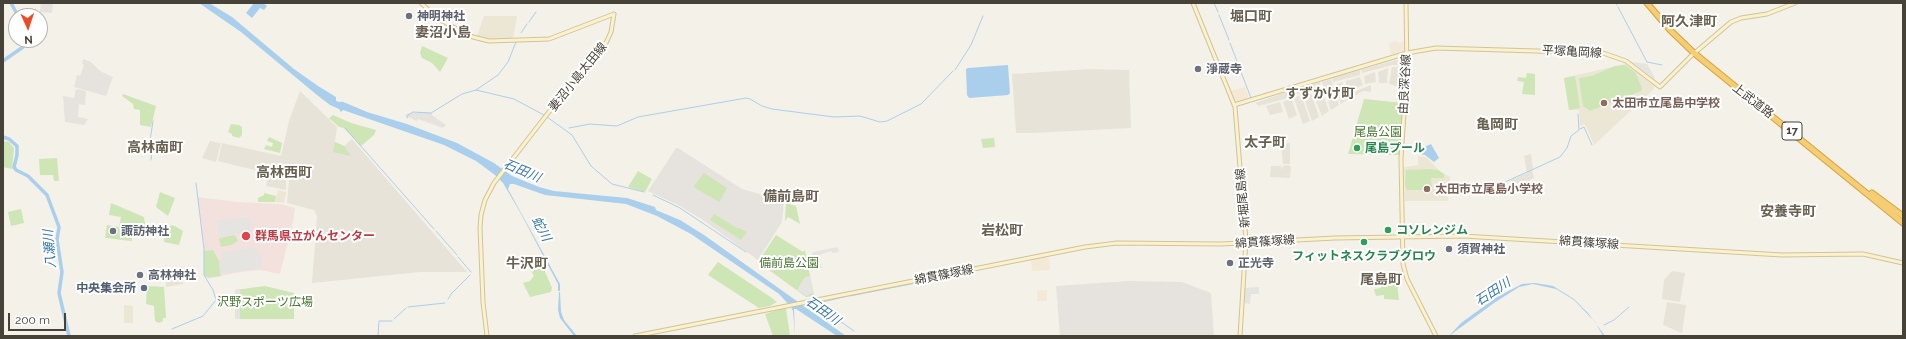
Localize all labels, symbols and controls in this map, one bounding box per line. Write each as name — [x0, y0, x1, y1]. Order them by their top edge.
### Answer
north arrow — [8, 8, 48, 48]
place label: 神明神社 — [417, 9, 465, 23]
district label: 堀口町 — [1230, 9, 1272, 25]
marker: 神明神社 — [404, 11, 414, 21]
district label: 阿久津町 — [1661, 14, 1717, 30]
district label: 妻沼小島 — [415, 25, 471, 41]
text: N — [24, 33, 33, 46]
street label: 妻沼小島太田線 — [546, 40, 610, 114]
street label: 平塚亀岡線 — [1542, 43, 1602, 61]
street label: 由良深谷線 — [1396, 54, 1414, 114]
place label: 淨蔵寺 — [1206, 62, 1242, 76]
marker: 淨蔵寺 — [1193, 64, 1203, 74]
street label: 上武道路 — [1730, 81, 1776, 121]
district label: すずかけ町 — [1285, 86, 1355, 102]
place label: 太田市立尾島中学校 — [1612, 96, 1720, 110]
marker: 太田市立尾島中学校 — [1599, 98, 1609, 108]
district label: 亀岡町 — [1476, 117, 1518, 133]
road number: 17 — [1782, 122, 1802, 140]
park label: 尾島公園 — [1354, 125, 1402, 139]
district label: 太子町 — [1244, 135, 1286, 151]
district label: 高林南町 — [127, 140, 183, 156]
place label: 尾島プール — [1365, 141, 1425, 155]
marker: 尾島プール — [1352, 143, 1362, 153]
water label: 石田川 — [501, 156, 543, 186]
district label: 高林西町 — [256, 165, 312, 181]
street label: 新堀尾島線 — [1233, 167, 1253, 229]
place label: 太田市立尾島小学校 — [1435, 182, 1543, 196]
marker: 太田市立尾島小学校 — [1422, 184, 1432, 194]
district label: 備前島町 — [763, 189, 819, 205]
district label: 安養寺町 — [1760, 204, 1816, 220]
water label: 蛇川 — [528, 214, 554, 244]
district label: 岩松町 — [981, 223, 1023, 239]
place label: コソレンジム — [1396, 223, 1468, 237]
place label: 諏訪神社 — [121, 224, 169, 238]
marker: コソレンジム — [1383, 225, 1393, 235]
marker: 諏訪神社 — [108, 226, 118, 236]
water label: 八瀬川 — [41, 229, 59, 269]
place label: 群馬県立がんセンター — [255, 229, 375, 243]
marker: 群馬県立がんセンター — [240, 230, 252, 242]
street label: 綿貫篠塚線 — [1235, 233, 1295, 251]
street label: 綿貫篠塚線 — [1559, 234, 1619, 252]
marker: フィットネスクラブグロウ — [1359, 237, 1369, 247]
place label: 須賀神社 — [1457, 242, 1505, 256]
marker: 須賀神社 — [1444, 244, 1454, 254]
place label: フィットネスクラブグロウ — [1292, 249, 1436, 263]
district label: 牛沢町 — [506, 256, 548, 272]
park label: 備前島公園 — [759, 256, 819, 270]
place label: 正光寺 — [1238, 256, 1274, 270]
marker: 正光寺 — [1225, 258, 1235, 268]
street label: 綿貫篠塚線 — [913, 262, 975, 288]
place label: 高林神社 — [148, 268, 196, 282]
marker: 高林神社 — [135, 270, 145, 280]
district label: 尾島町 — [1360, 272, 1402, 288]
water label: 石田川 — [1472, 275, 1514, 309]
place label: 中央集会所 — [76, 281, 136, 295]
marker: 中央集会所 — [139, 283, 149, 293]
water label: 石田川 — [803, 293, 843, 329]
park label: 沢野スポーツ広場 — [217, 295, 313, 309]
scale bar — [10, 305, 68, 331]
text: 200 m — [15, 313, 50, 327]

